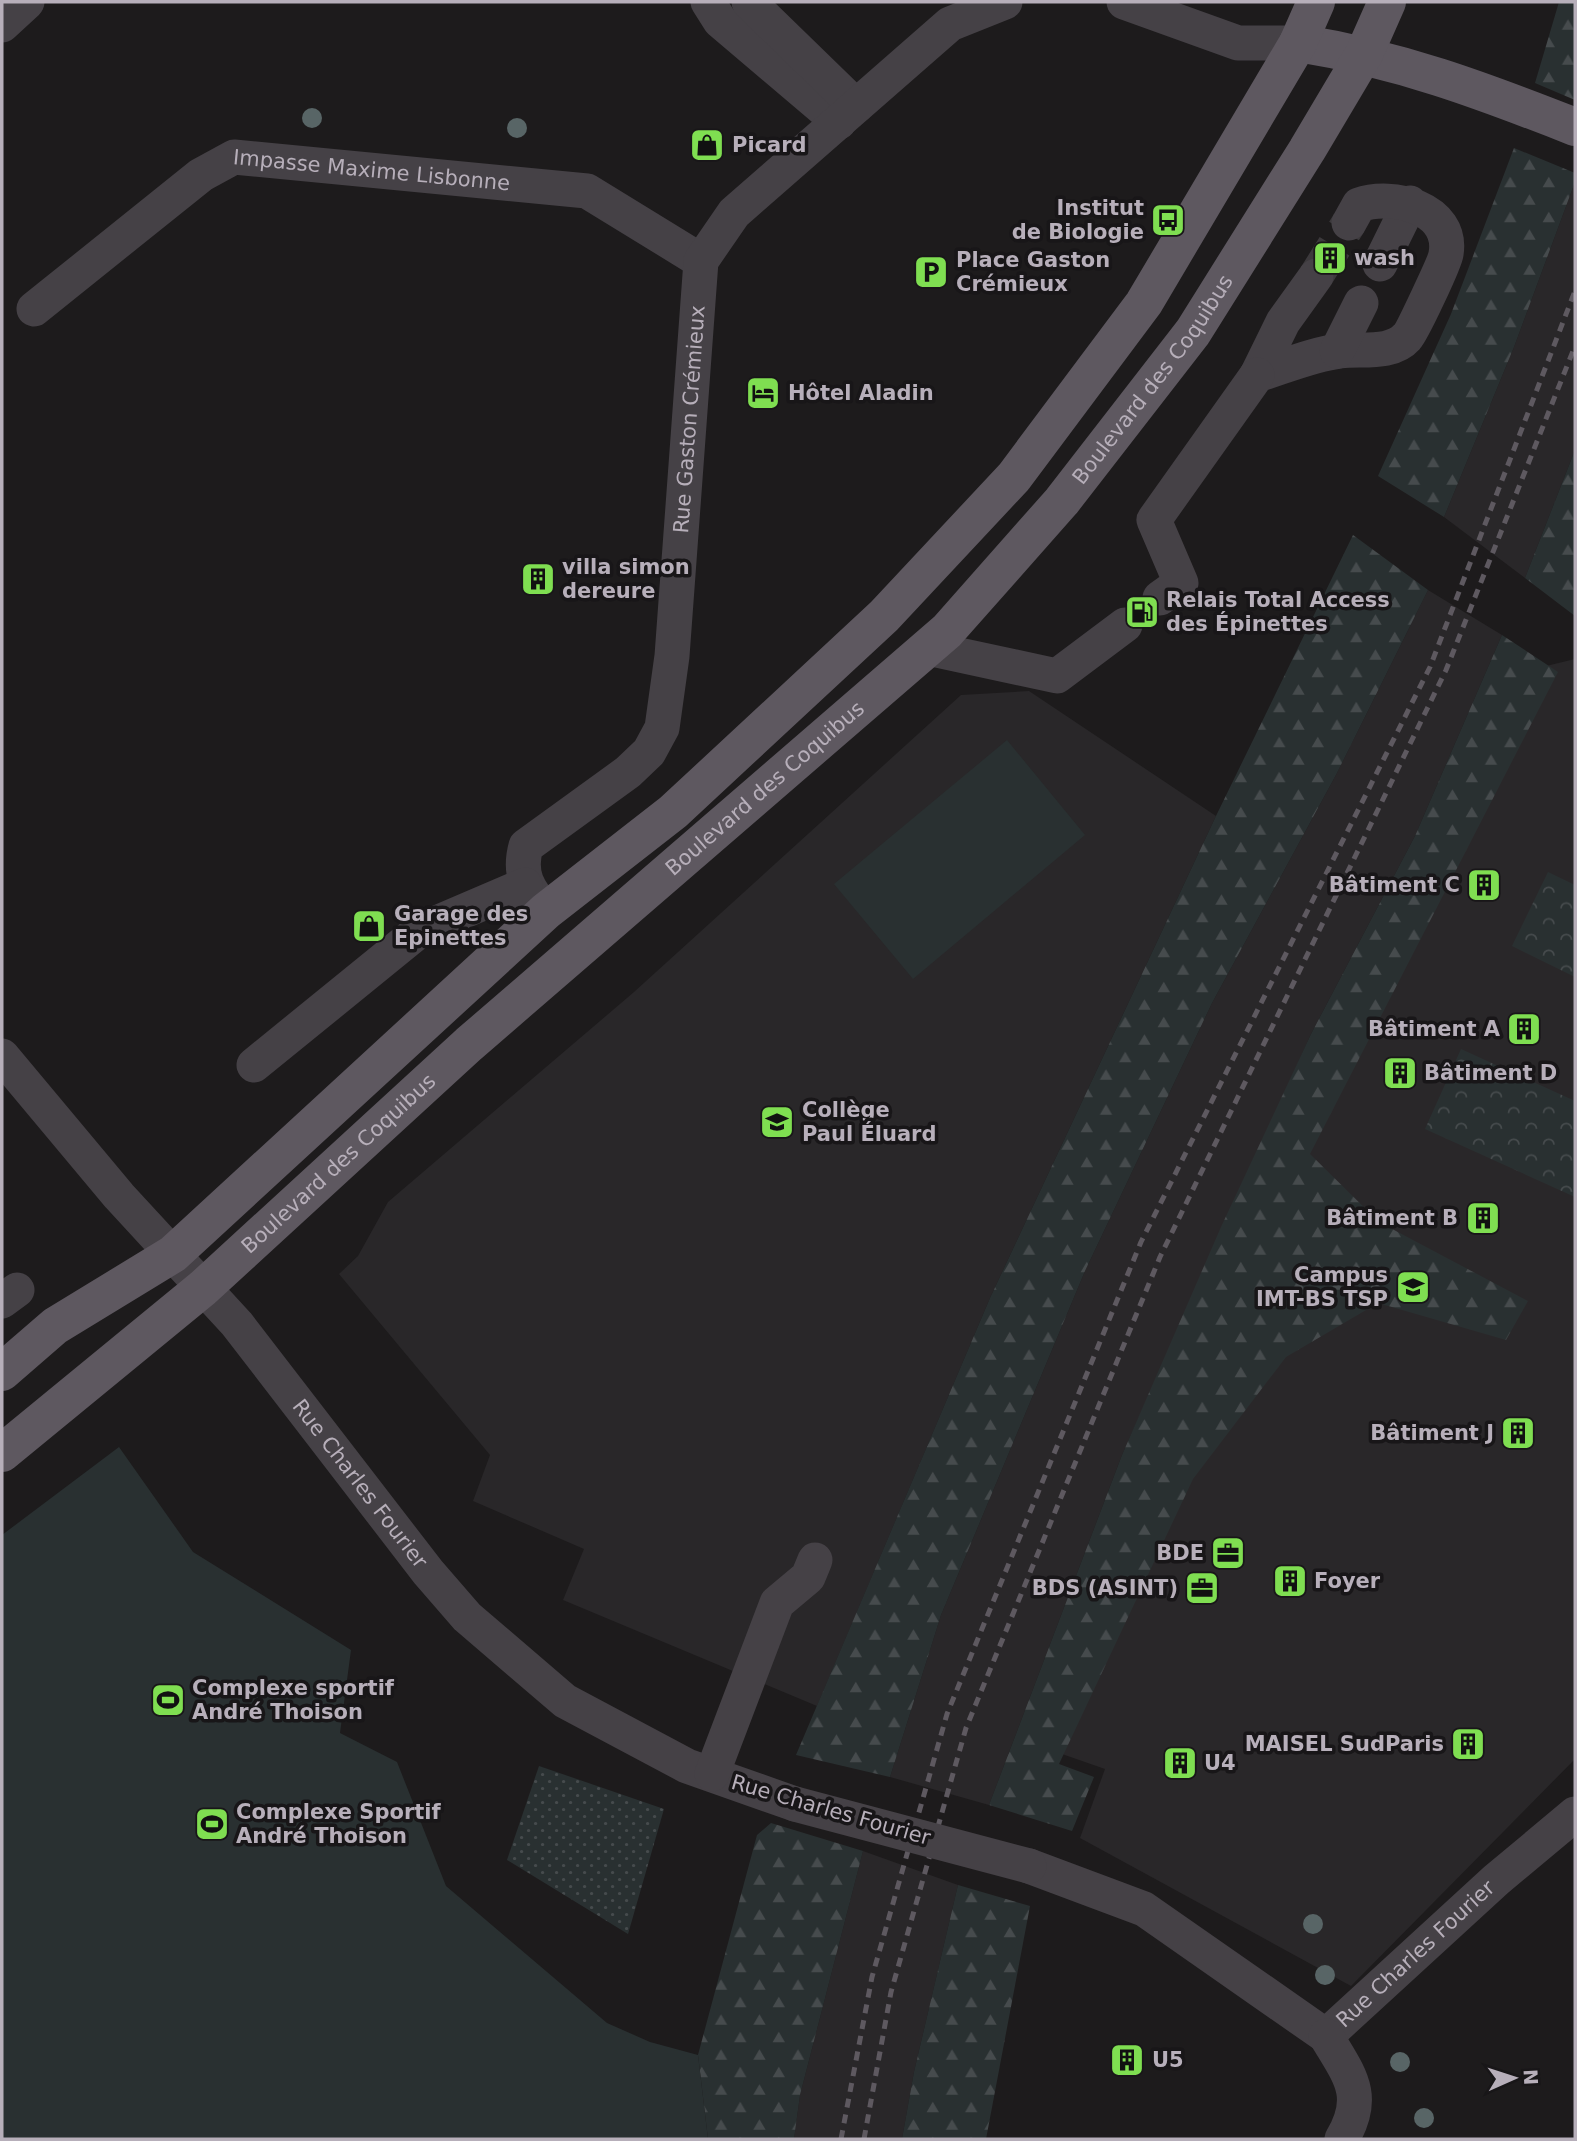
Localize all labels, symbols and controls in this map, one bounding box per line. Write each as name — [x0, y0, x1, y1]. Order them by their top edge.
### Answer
shop icon: Picard — [688, 126, 726, 164]
place label: Picard — [732, 133, 807, 157]
street label: Impasse Maxime Lisbonne — [232, 145, 511, 196]
place label: Institut de Biologie — [1012, 196, 1144, 244]
bus stop icon: Institut de Biologie — [1149, 201, 1187, 239]
building icon: wash — [1311, 239, 1349, 277]
place label: wash — [1354, 246, 1415, 270]
place label: Place Gaston Crémieux — [956, 248, 1110, 296]
parking icon: Place Gaston Crémieux — [912, 253, 950, 291]
street label: Boulevard des Coquibus — [1068, 270, 1238, 489]
street label: Rue Gaston Crémieux — [669, 304, 710, 534]
hotel icon: Hôtel Aladin — [744, 374, 782, 412]
place label: Hôtel Aladin — [788, 381, 934, 405]
place label: villa simon dereure — [562, 555, 690, 603]
building icon: villa simon dereure — [519, 560, 557, 598]
place label: Relais Total Access des Épinettes — [1166, 588, 1390, 636]
fuel station icon: Relais Total Access des Épinettes — [1123, 593, 1161, 631]
street label: Boulevard des Coquibus — [661, 696, 869, 881]
building icon: Bâtiment C — [1465, 866, 1503, 904]
place label: Bâtiment C — [1329, 873, 1460, 897]
place label: Garage des Epinettes — [394, 902, 528, 950]
shop icon: Garage des Epinettes — [350, 907, 388, 945]
building icon: Bâtiment A — [1505, 1010, 1543, 1048]
place label: Bâtiment A — [1368, 1017, 1501, 1041]
building icon: Bâtiment D — [1381, 1054, 1419, 1092]
place label: Bâtiment D — [1424, 1061, 1557, 1085]
street label: Boulevard des Coquibus — [237, 1069, 440, 1259]
place label: Collège Paul Éluard — [802, 1098, 937, 1146]
school or university icon: Collège Paul Éluard — [758, 1103, 796, 1141]
building icon: Bâtiment B — [1464, 1199, 1502, 1237]
place label: Bâtiment B — [1326, 1206, 1458, 1230]
place label: Campus IMT-BS TSP — [1256, 1263, 1388, 1311]
school or university icon: Campus IMT-BS TSP — [1394, 1268, 1432, 1306]
street label: Rue Charles Fourier — [288, 1395, 433, 1573]
building icon: Bâtiment J — [1499, 1414, 1537, 1452]
place label: Bâtiment J — [1370, 1421, 1494, 1445]
office icon: BDE — [1209, 1534, 1247, 1572]
place label: BDE — [1156, 1541, 1204, 1565]
building icon: Foyer — [1271, 1562, 1309, 1600]
office icon: BDS (ASINT) — [1183, 1569, 1221, 1607]
place label: Foyer — [1314, 1569, 1381, 1593]
place label: BDS (ASINT) — [1032, 1576, 1178, 1600]
place label: Complexe sportif André Thoison — [192, 1676, 395, 1724]
sports icon: Complexe sportif André Thoison — [149, 1681, 187, 1719]
building icon: MAISEL SudParis — [1449, 1725, 1487, 1763]
place label: MAISEL SudParis — [1245, 1732, 1444, 1756]
building icon: U4 — [1161, 1744, 1199, 1782]
place label: U4 — [1204, 1751, 1236, 1775]
street label: Rue Charles Fourier — [729, 1770, 934, 1850]
place label: Complexe Sportif André Thoison — [236, 1800, 441, 1848]
sports icon: Complexe Sportif André Thoison — [193, 1805, 231, 1843]
street label: Rue Charles Fourier — [1331, 1875, 1500, 2032]
building icon: U5 — [1108, 2041, 1146, 2079]
north arrow — [1479, 2043, 1549, 2113]
place label: U5 — [1152, 2048, 1184, 2072]
text: N — [1520, 2069, 1542, 2086]

